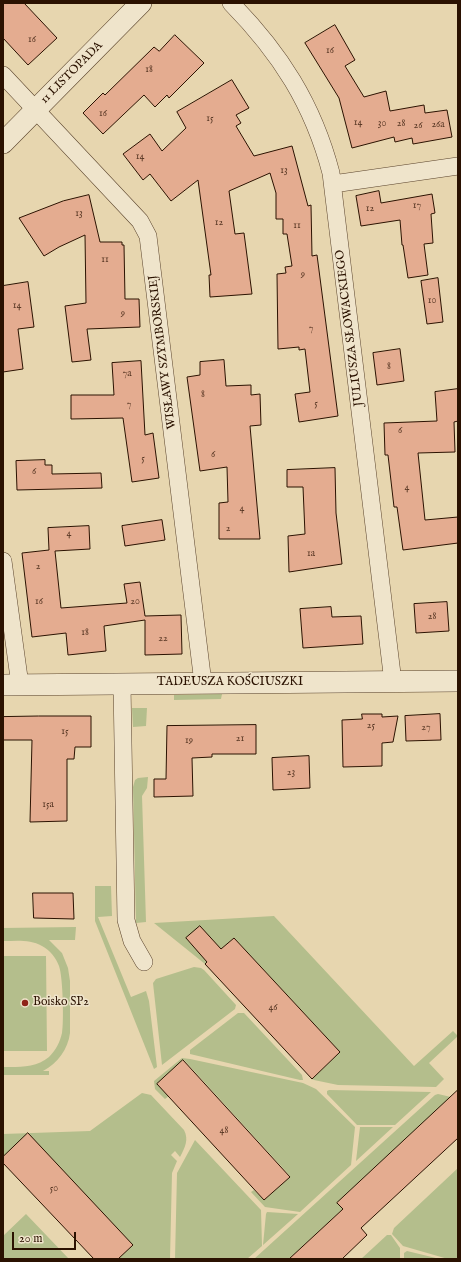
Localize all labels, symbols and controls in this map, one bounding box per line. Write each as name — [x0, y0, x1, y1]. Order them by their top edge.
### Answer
house number: 16 — [28, 34, 36, 46]
street label: 11 LISTOPADA — [38, 39, 106, 107]
house number: 16 — [326, 45, 334, 57]
house number: 18 — [145, 64, 153, 76]
house number: 16 — [99, 108, 107, 120]
house number: 15 — [206, 113, 214, 125]
house number: 14 — [354, 117, 362, 129]
house number: 30 — [378, 118, 386, 130]
house number: 28 — [397, 118, 405, 130]
house number: 26a — [431, 119, 445, 131]
house number: 26 — [414, 120, 422, 132]
house number: 14 — [136, 151, 144, 163]
house number: 13 — [280, 165, 288, 177]
house number: 17 — [413, 200, 421, 212]
house number: 12 — [366, 203, 374, 215]
house number: 13 — [75, 208, 83, 220]
house number: 12 — [215, 217, 223, 229]
house number: 11 — [293, 220, 301, 232]
street label: JULIUSZA SŁOWACKIEGO — [333, 249, 367, 407]
house number: 11 — [101, 254, 109, 266]
house number: 9 — [301, 269, 305, 281]
street label: WISŁAWY SZYMBORSKIEJ — [146, 274, 180, 430]
house number: 10 — [428, 295, 436, 307]
house number: 14 — [13, 300, 21, 312]
house number: 9 — [121, 308, 125, 320]
house number: 7 — [309, 323, 313, 335]
house number: 8 — [387, 361, 391, 373]
house number: 7a — [123, 368, 131, 380]
house number: 8 — [201, 389, 205, 401]
house number: 5 — [314, 398, 318, 410]
house number: 7 — [127, 399, 131, 411]
house number: 6 — [398, 425, 402, 437]
house number: 6 — [211, 449, 215, 461]
house number: 5 — [141, 453, 145, 465]
house number: 6 — [32, 466, 36, 478]
house number: 4 — [405, 482, 409, 494]
house number: 4 — [240, 503, 244, 515]
house number: 2 — [226, 523, 230, 535]
house number: 4 — [67, 528, 71, 540]
house number: 1a — [307, 548, 315, 560]
house number: 2 — [36, 561, 40, 573]
house number: 16 — [35, 596, 43, 608]
house number: 20 — [130, 596, 140, 608]
house number: 28 — [428, 611, 436, 623]
house number: 18 — [81, 627, 89, 639]
house number: 22 — [158, 633, 168, 645]
street label: TADEUSZA KOŚCIUSZKI — [157, 676, 303, 690]
house number: 25 — [367, 720, 375, 732]
house number: 27 — [421, 722, 431, 734]
house number: 15 — [61, 726, 69, 738]
house number: 21 — [236, 733, 244, 745]
house number: 19 — [185, 735, 193, 747]
house number: 23 — [287, 767, 295, 779]
house number: 15a — [42, 799, 54, 811]
place label: Boisko SP2 — [33, 996, 89, 1010]
marker: Boisko SP2 — [20, 998, 30, 1008]
house number: 46 — [268, 1002, 278, 1014]
house number: 48 — [220, 1125, 228, 1137]
house number: 50 — [50, 1183, 58, 1195]
scale bar — [14, 1224, 78, 1250]
text: 20 m — [19, 1231, 42, 1246]

